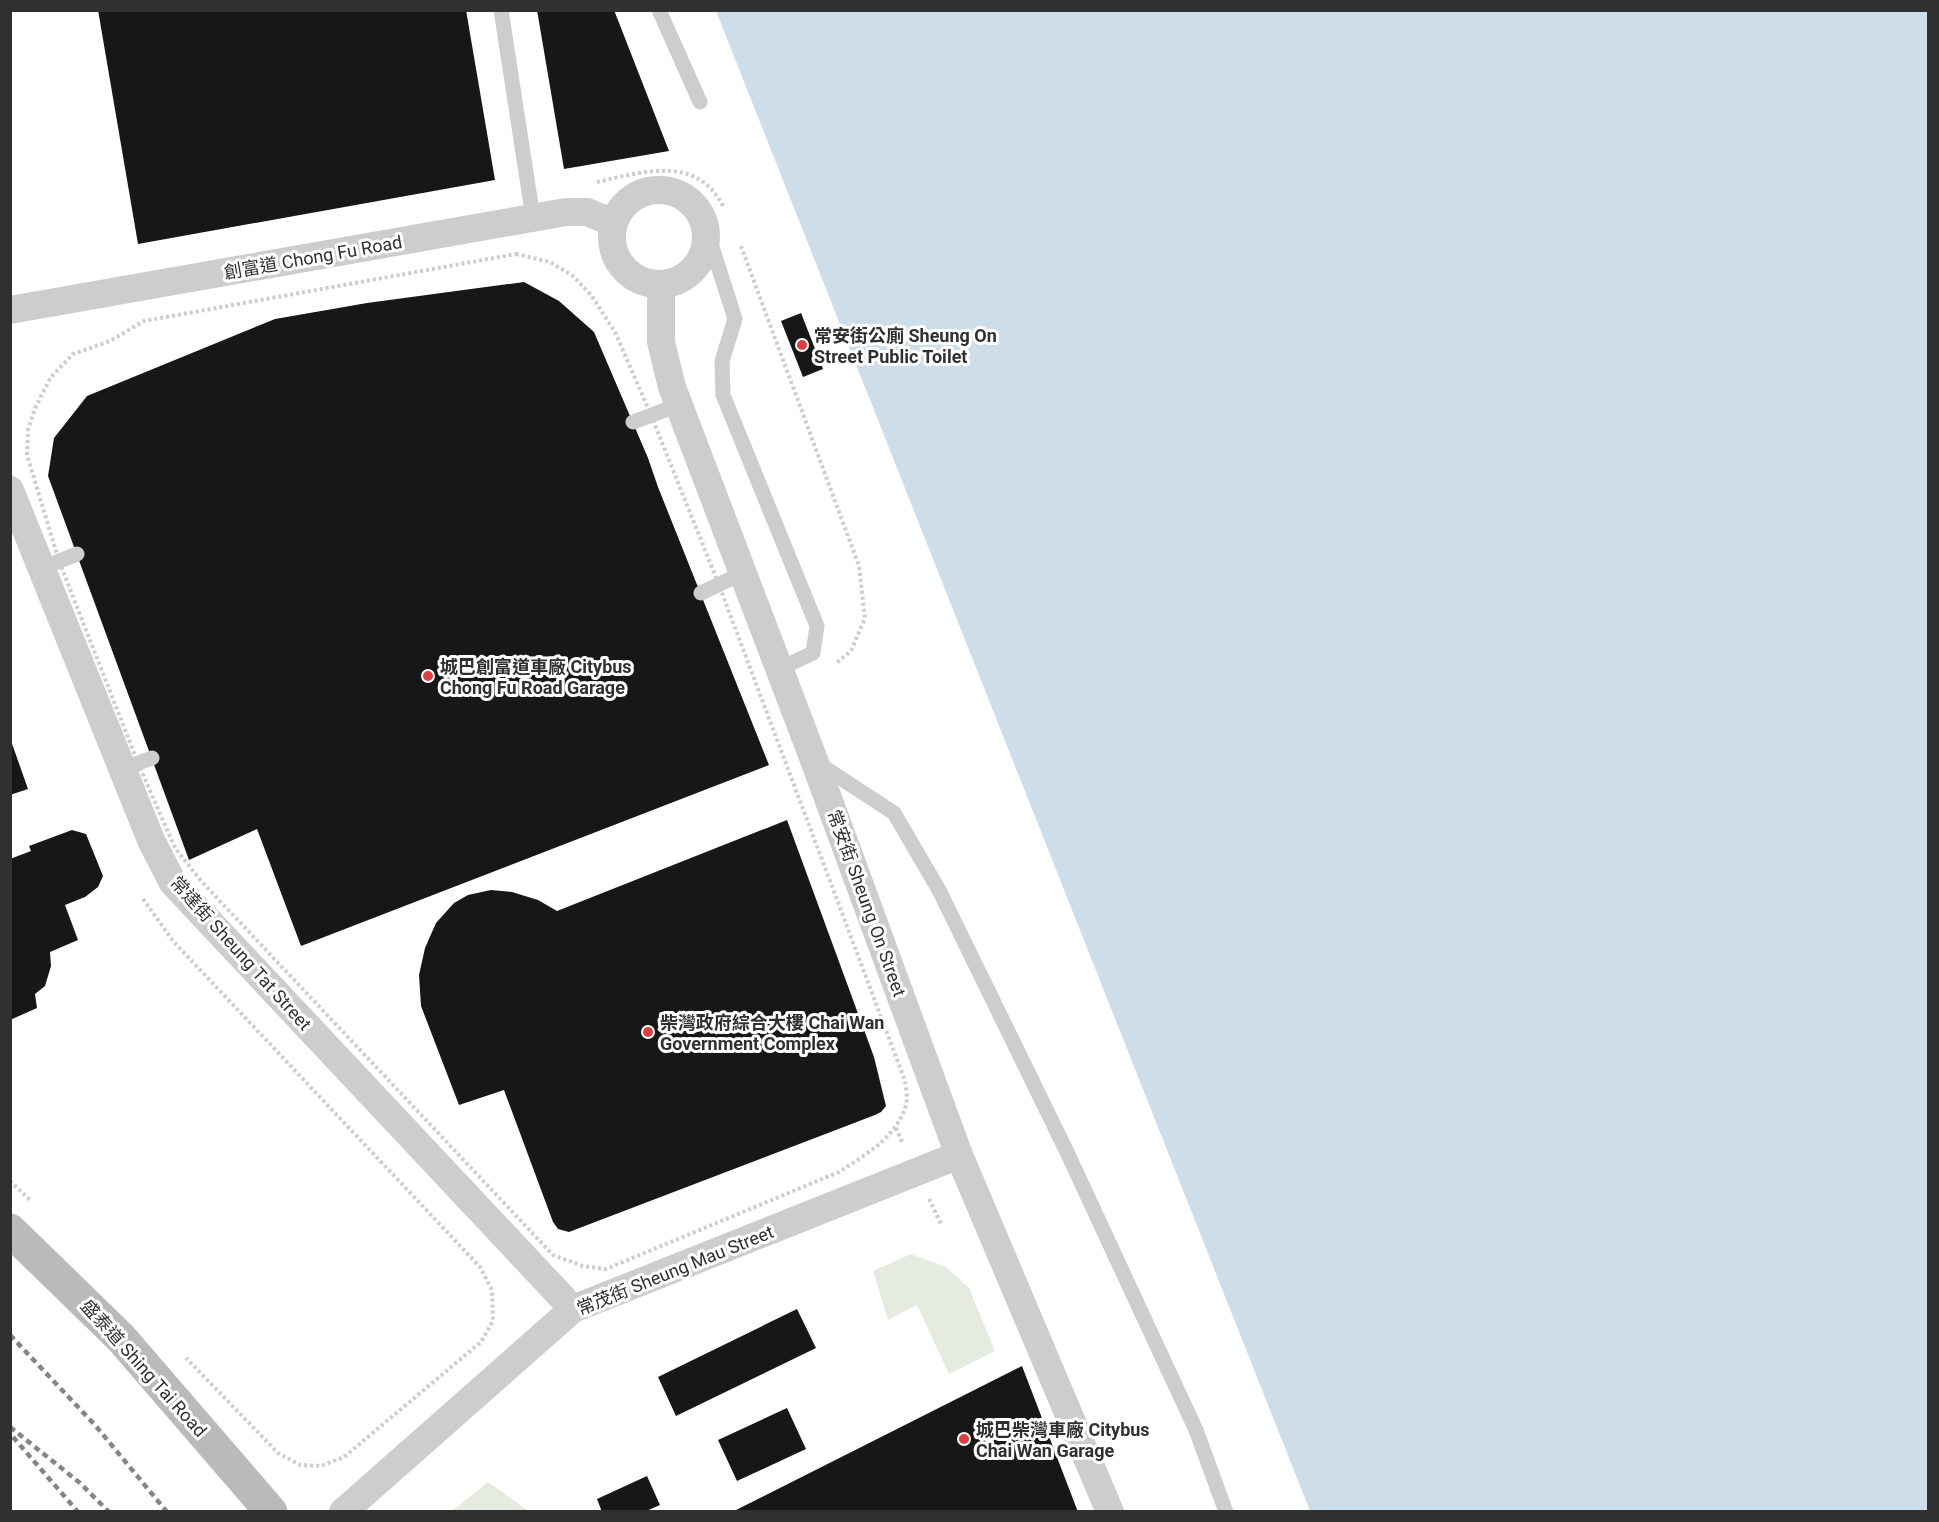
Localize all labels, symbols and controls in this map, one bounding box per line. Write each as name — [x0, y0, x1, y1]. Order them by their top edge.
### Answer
street label: 創富道 Chong Fu Road — [222, 231, 404, 283]
place label: 常安街公廁 Sheung On Street Public Toilet — [814, 325, 997, 367]
marker: 常安街公廁 Sheung On Street Public Toilet — [795, 338, 809, 352]
place label: 城巴創富道車廠 Citybus Chong Fu Road Garage — [440, 656, 632, 698]
marker: 城巴創富道車廠 Citybus Chong Fu Road Garage — [421, 669, 435, 683]
street label: 常安街 Sheung On Street — [823, 807, 911, 999]
street label: 常達街 Sheung Tat Street — [166, 872, 316, 1034]
place label: 柴灣政府綜合大樓 Chai Wan Government Complex — [660, 1012, 884, 1054]
marker: 柴灣政府綜合大樓 Chai Wan Government Complex — [641, 1025, 655, 1039]
street label: 常茂街 Sheung Mau Street — [574, 1221, 777, 1319]
street label: 盛泰道 Shing Tai Road — [77, 1295, 211, 1441]
place label: 城巴柴灣車廠 Citybus Chai Wan Garage — [976, 1419, 1150, 1461]
marker: 城巴柴灣車廠 Citybus Chai Wan Garage — [957, 1432, 971, 1446]

